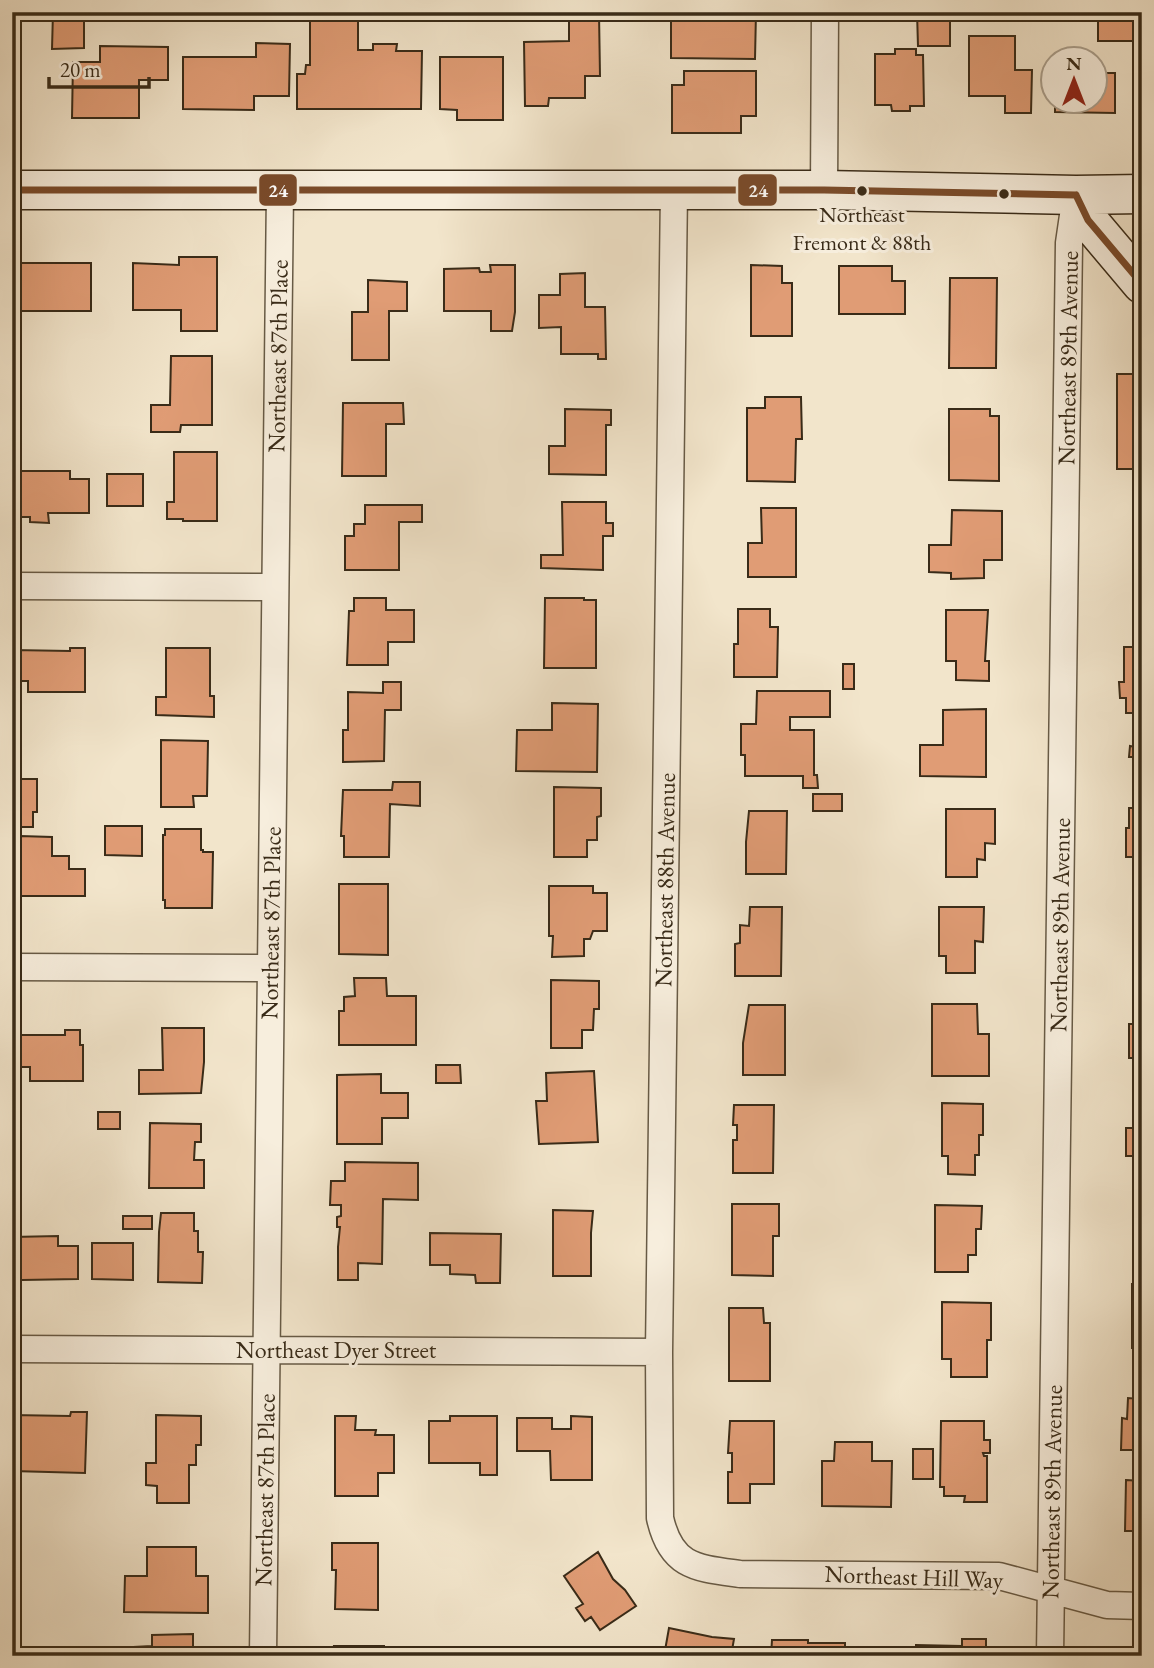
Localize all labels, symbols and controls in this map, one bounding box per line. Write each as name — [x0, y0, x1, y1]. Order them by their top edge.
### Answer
scale bar — [49, 46, 149, 90]
north arrow — [1038, 46, 1108, 116]
text: N — [1066, 51, 1082, 76]
text: 20 m — [60, 56, 101, 83]
line badge: 24 — [258, 173, 298, 207]
line badge: 24 — [737, 173, 778, 207]
text: 24 — [268, 178, 289, 203]
text: 24 — [748, 178, 769, 203]
marker: Northeast Fremont & 88th — [855, 184, 869, 198]
unlabelled marker — [997, 187, 1011, 201]
place label: Northeast Fremont & 88th — [793, 200, 931, 257]
street label: Northeast 89th Avenue — [1050, 251, 1085, 465]
street label: Northeast 87th Place — [260, 259, 295, 453]
street label: Northeast 88th Avenue — [647, 773, 682, 987]
street label: Northeast 89th Avenue — [1042, 818, 1077, 1032]
street label: Northeast 87th Place — [253, 826, 288, 1020]
street label: Northeast Dyer Street — [236, 1334, 437, 1365]
street label: Northeast 89th Avenue — [1034, 1385, 1069, 1599]
street label: Northeast 87th Place — [247, 1393, 282, 1587]
street label: Northeast Hill Way — [824, 1558, 1004, 1595]

